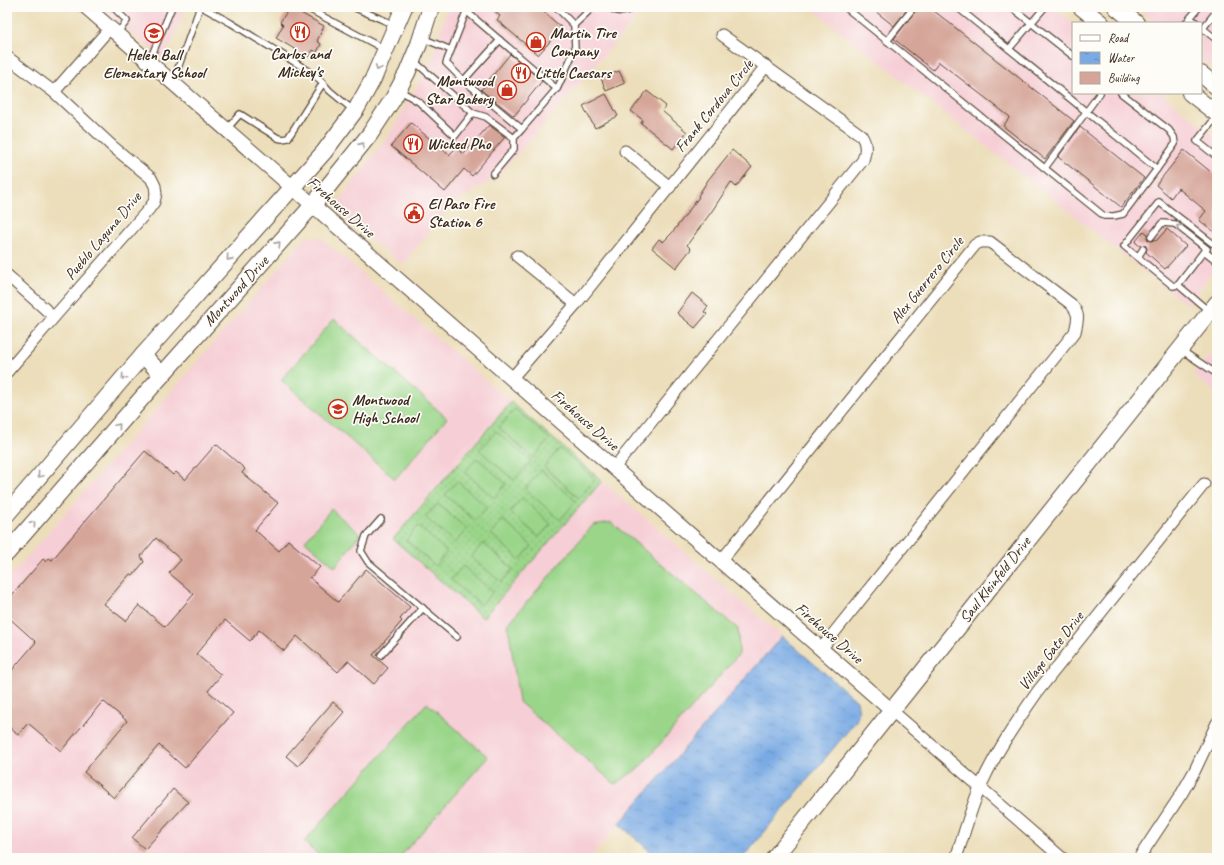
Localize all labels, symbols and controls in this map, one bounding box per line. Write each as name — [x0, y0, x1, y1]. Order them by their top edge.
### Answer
restaurant icon: Carlos and Mickey's — [289, 21, 311, 43]
school or university icon: Helen Ball Elementary School — [143, 22, 165, 44]
legend — [1072, 22, 1202, 94]
place label: Martin Tire Company — [550, 23, 617, 61]
text: Road — [1108, 30, 1130, 46]
shop icon: Martin Tire Company — [525, 31, 547, 53]
place label: Carlos and Mickey's — [270, 44, 332, 82]
place label: Helen Ball Elementary School — [103, 45, 208, 83]
text: Water — [1108, 50, 1136, 66]
street label: Frank Cordova Circle — [670, 54, 759, 156]
restaurant icon: Little Caesars — [510, 62, 532, 84]
place label: Little Caesars — [535, 63, 612, 83]
one-way arrow — [374, 65, 382, 72]
text: Building — [1108, 70, 1140, 86]
place label: Montwood Star Bakery — [425, 71, 496, 109]
shop icon: Montwood Star Bakery — [496, 79, 518, 101]
restaurant icon: Wicked Pho — [402, 133, 424, 155]
place label: Wicked Pho — [427, 134, 492, 154]
one-way arrow — [357, 142, 364, 149]
street label: Firehouse Drive — [303, 172, 380, 243]
street label: Pueblo Laguna Drive — [60, 187, 147, 284]
place label: El Paso Fire Station 6 — [428, 194, 496, 232]
public building icon: El Paso Fire Station 6 — [403, 202, 425, 224]
one-way arrow — [1176, 225, 1183, 232]
street label: Alex Guerrero Circle — [886, 231, 969, 328]
one-way arrow — [274, 242, 281, 249]
street label: Montwood Drive — [199, 250, 274, 330]
one-way arrow — [226, 253, 233, 261]
one-way arrow — [122, 372, 129, 379]
street label: Firehouse Drive — [547, 385, 624, 456]
place label: Montwood High School — [352, 390, 421, 428]
school or university icon: Montwood High School — [327, 398, 349, 420]
one-way arrow — [113, 423, 120, 430]
one-way arrow — [37, 470, 44, 478]
one-way arrow — [28, 521, 35, 528]
street label: Saul Kleinfeld Drive — [955, 531, 1036, 627]
street label: Firehouse Drive — [791, 598, 868, 669]
street label: Village Gate Drive — [1014, 606, 1089, 695]

